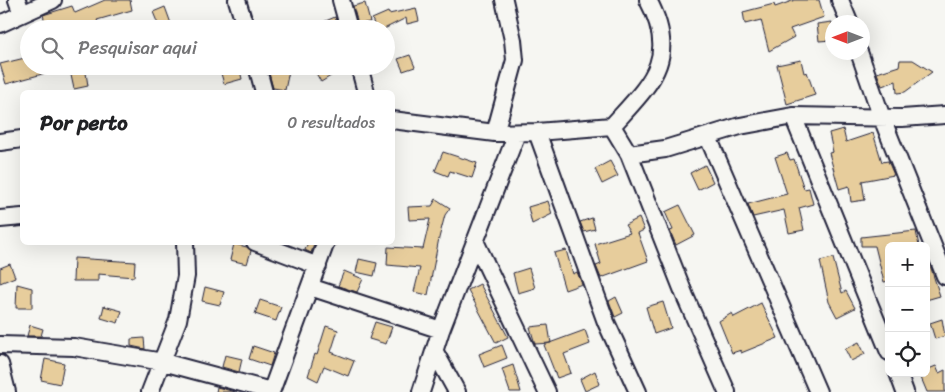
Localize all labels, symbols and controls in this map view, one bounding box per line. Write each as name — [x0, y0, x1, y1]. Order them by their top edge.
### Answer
north arrow — [825, 15, 870, 60]
search box — [20, 20, 395, 75]
text: Pesquisar aqui — [78, 31, 197, 64]
icon: search — [38, 34, 66, 62]
text: Por perto — [40, 104, 128, 142]
text: 0 resultados — [287, 108, 375, 137]
map controls — [885, 242, 930, 377]
button: + — [885, 242, 930, 287]
button: − — [885, 287, 930, 332]
button: locate — [885, 332, 930, 377]

